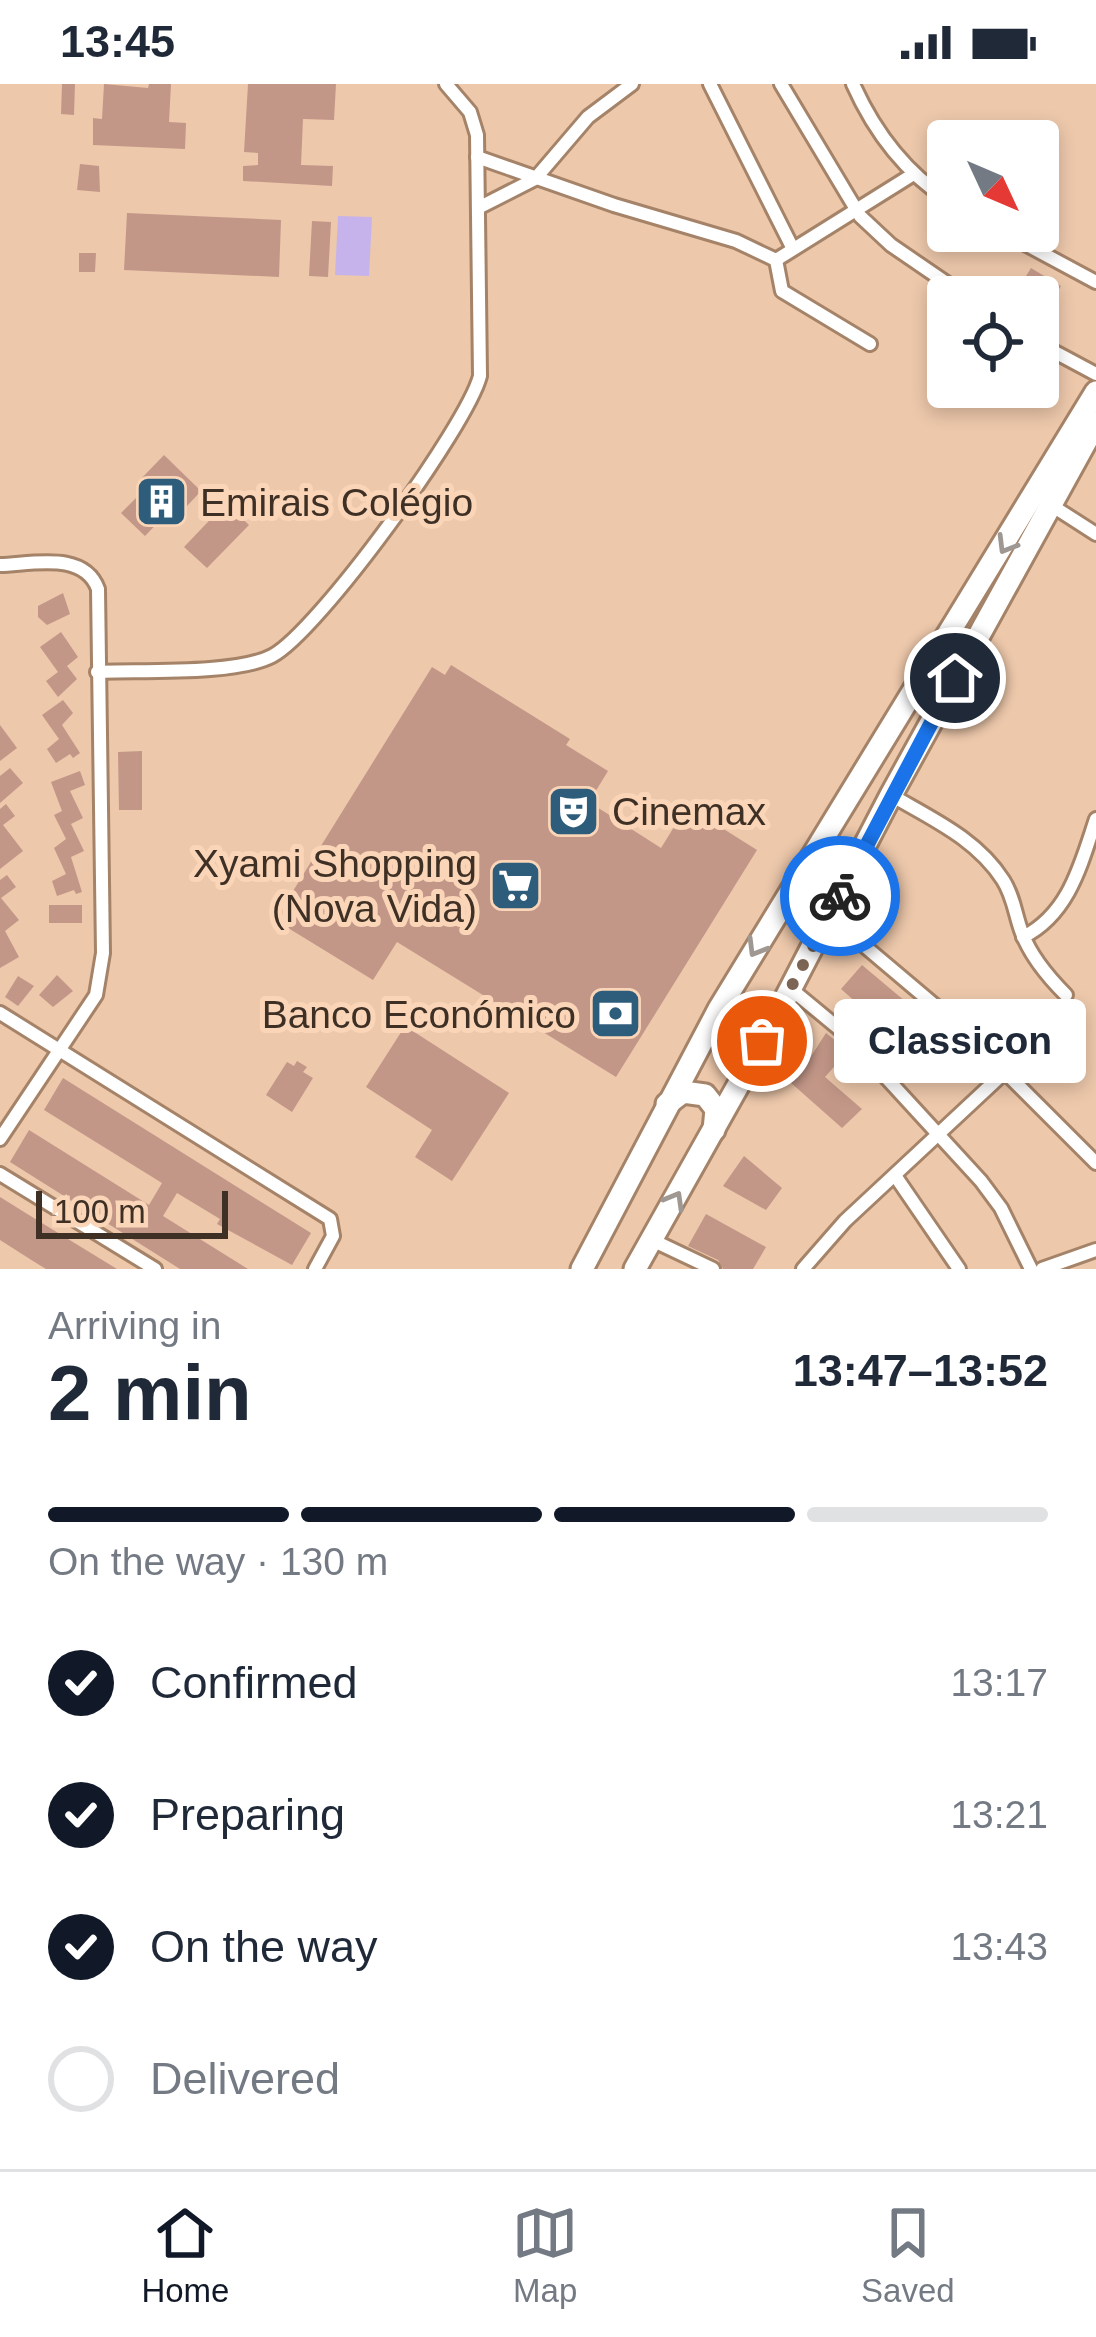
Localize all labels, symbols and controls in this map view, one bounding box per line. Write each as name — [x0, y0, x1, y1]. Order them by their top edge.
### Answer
text: 13:45 — [60, 16, 175, 67]
north arrow — [927, 120, 1059, 252]
map controls — [927, 120, 1059, 408]
button: locate — [927, 276, 1059, 408]
building icon: Emirais Colégio — [133, 474, 189, 530]
place label: Emirais Colégio — [200, 481, 473, 524]
one-way arrow — [997, 532, 1020, 554]
pin — [904, 627, 1006, 729]
icon: home — [922, 645, 988, 711]
theatre icon: Cinemax — [545, 783, 601, 839]
place label: Cinemax — [612, 790, 766, 833]
courier — [780, 836, 900, 956]
place label: Xyami Shopping (Nova Vida) — [193, 842, 477, 930]
supermarket icon: Xyami Shopping (Nova Vida) — [488, 857, 544, 913]
icon: bike — [807, 863, 873, 929]
one-way arrow — [748, 935, 770, 957]
bank icon: Banco Económico — [587, 986, 643, 1042]
pin — [711, 990, 813, 1092]
place label: Banco Económico — [262, 993, 576, 1036]
callout: Classicon — [834, 999, 1086, 1083]
icon: bag — [729, 1008, 795, 1074]
text: Classicon — [868, 1019, 1052, 1062]
scale bar — [36, 1185, 228, 1238]
one-way arrow — [660, 1191, 683, 1213]
text: 100 m — [54, 1193, 146, 1230]
text: Arriving in — [48, 1304, 221, 1347]
text: 13:47–13:52 — [793, 1345, 1048, 1396]
text: 2 min — [48, 1349, 252, 1437]
text: On the way · 130 m — [48, 1540, 388, 1583]
icon: check — [48, 1650, 114, 1716]
text: Confirmed — [150, 1657, 358, 1708]
text: 13:17 — [950, 1661, 1048, 1704]
icon: check — [48, 1782, 114, 1848]
text: Preparing — [150, 1789, 345, 1840]
text: 13:21 — [950, 1793, 1048, 1836]
icon: check — [48, 1914, 114, 1980]
text: On the way — [150, 1921, 378, 1972]
text: 13:43 — [950, 1925, 1048, 1968]
text: Delivered — [150, 2053, 340, 2104]
tab: Home — [141, 2200, 229, 2310]
tab: Map — [512, 2200, 578, 2310]
tab: Saved — [861, 2200, 955, 2310]

